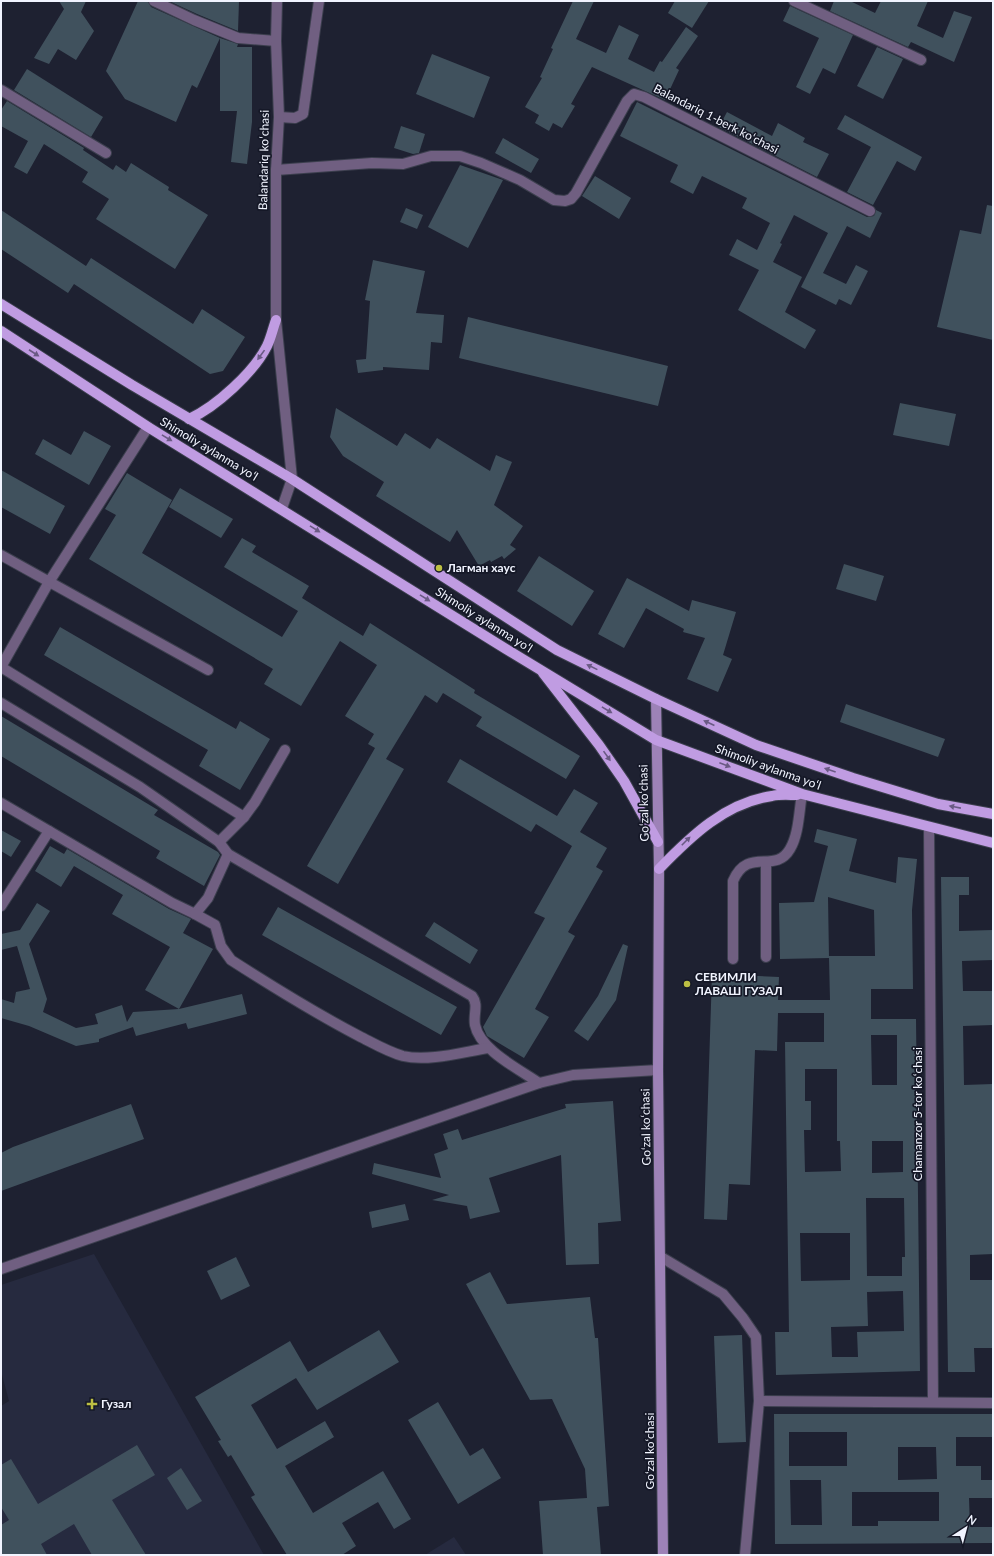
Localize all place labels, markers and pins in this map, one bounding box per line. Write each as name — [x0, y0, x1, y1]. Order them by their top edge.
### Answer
place label: Лагман хаус — [446, 560, 516, 575]
marker: Лагман хаус — [434, 563, 444, 573]
place label: СЕВИМЛИ ЛАВАШ ГУЗАЛ — [694, 969, 783, 998]
marker: СЕВИМЛИ ЛАВАШ ГУЗАЛ — [682, 979, 692, 989]
place label: Гузал — [101, 1396, 131, 1411]
marker: Гузал — [86, 1398, 98, 1410]

